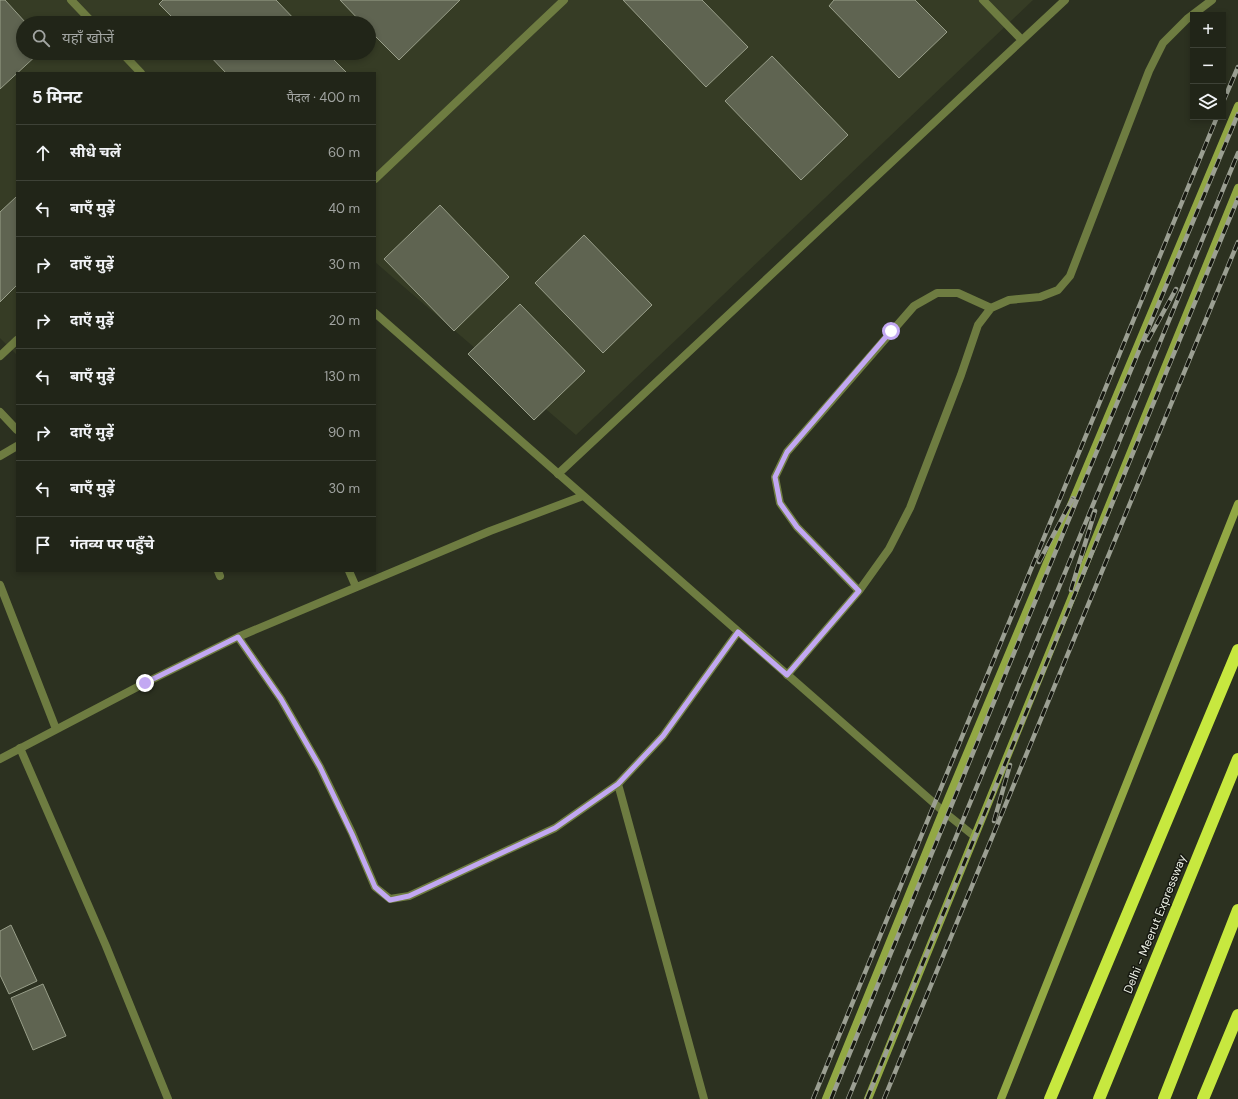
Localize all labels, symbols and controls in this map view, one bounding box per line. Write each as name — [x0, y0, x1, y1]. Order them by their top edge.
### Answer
map controls — [1190, 12, 1226, 120]
button: + — [1190, 12, 1226, 48]
search box — [16, 16, 376, 60]
icon: search — [30, 27, 52, 49]
text: यहाँ खोजें — [62, 28, 114, 48]
button: − — [1190, 48, 1226, 84]
button: layers — [1190, 84, 1226, 120]
text: 5 मिनट — [32, 86, 82, 108]
text: पैदल · 400 m — [287, 89, 360, 106]
icon: ahead — [32, 142, 54, 164]
text: सीधे चलें — [70, 142, 121, 162]
text: 60 m — [328, 144, 360, 161]
icon: left — [32, 198, 54, 220]
text: बाएँ मुड़ें — [70, 198, 115, 218]
text: 40 m — [328, 200, 360, 217]
icon: right — [32, 254, 54, 276]
text: दाएँ मुड़ें — [70, 254, 114, 274]
text: 30 m — [328, 256, 360, 273]
icon: right — [32, 310, 54, 332]
text: दाएँ मुड़ें — [70, 310, 114, 330]
text: 20 m — [329, 312, 360, 329]
route start — [882, 322, 900, 340]
icon: left — [32, 366, 54, 388]
text: बाएँ मुड़ें — [70, 366, 115, 386]
text: 130 m — [324, 368, 360, 385]
icon: right — [32, 422, 54, 444]
text: दाएँ मुड़ें — [70, 422, 114, 442]
text: 90 m — [328, 424, 360, 441]
icon: left — [32, 478, 54, 500]
text: बाएँ मुड़ें — [70, 478, 115, 498]
text: 30 m — [328, 480, 360, 497]
icon: arrive — [32, 534, 54, 556]
text: गंतव्य पर पहुँचे — [70, 534, 154, 554]
route end — [136, 674, 154, 692]
street label: Delhi - Meerut Expressway — [1120, 852, 1190, 996]

